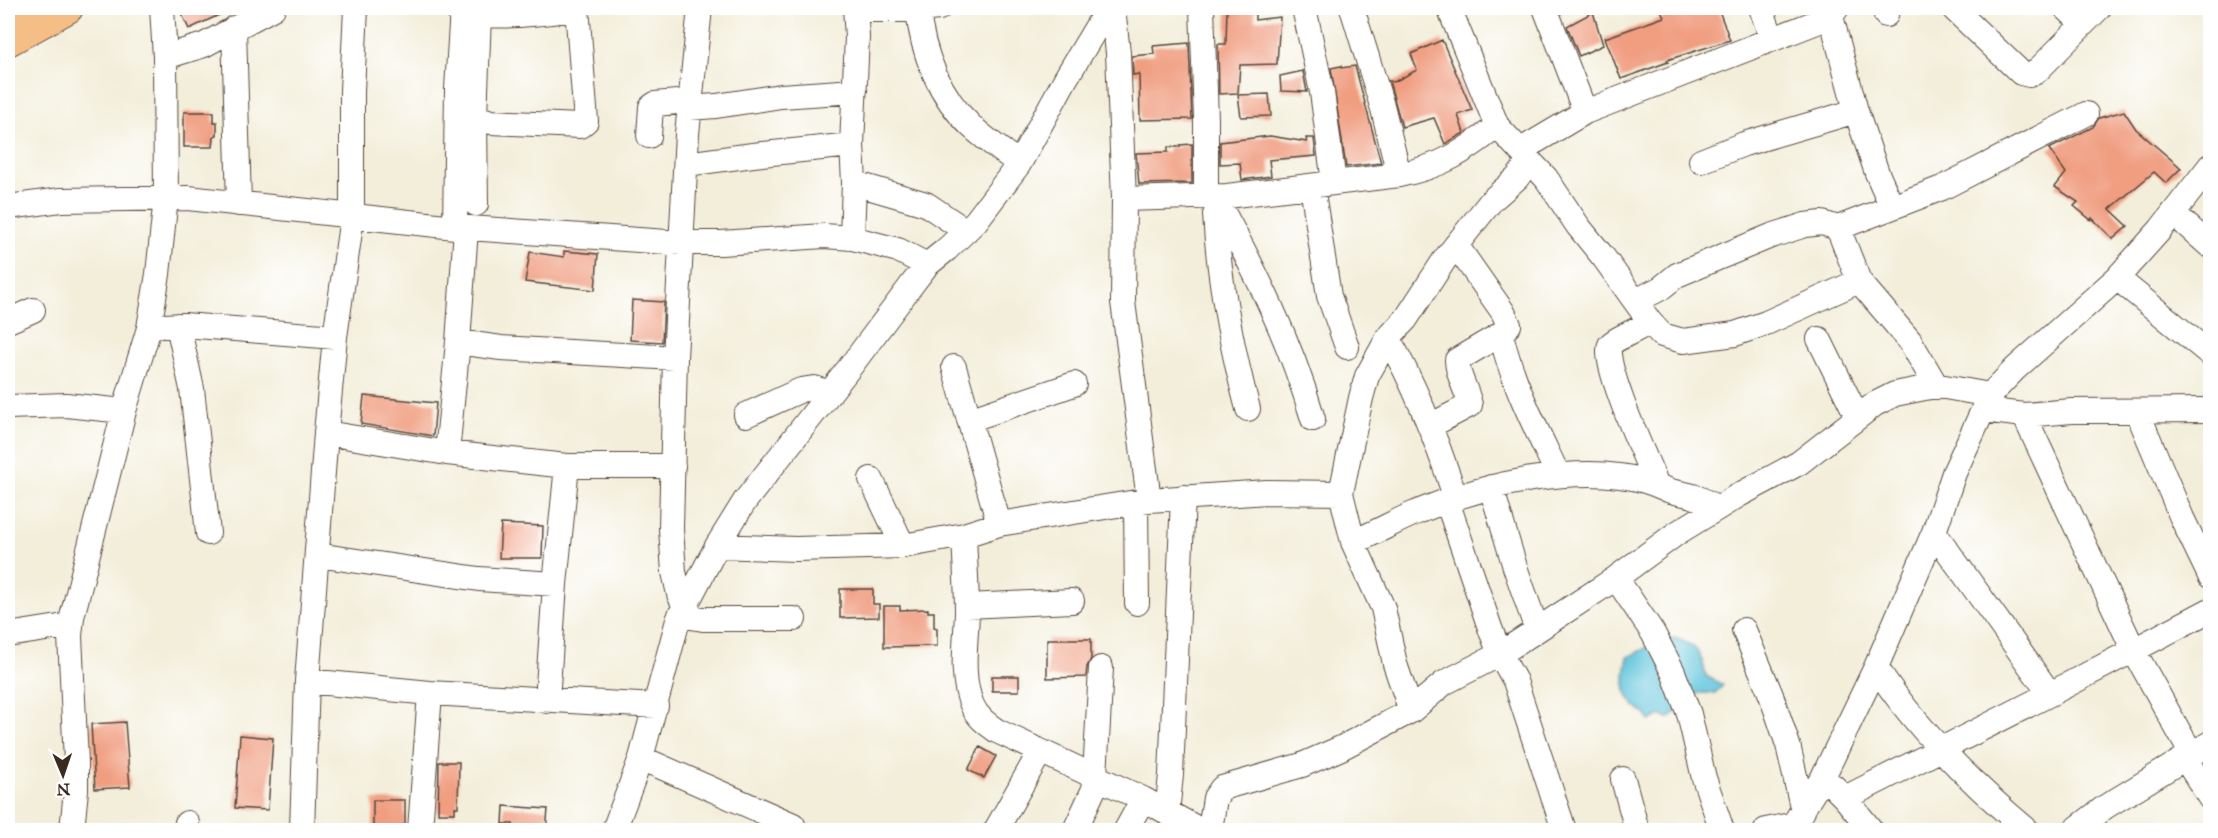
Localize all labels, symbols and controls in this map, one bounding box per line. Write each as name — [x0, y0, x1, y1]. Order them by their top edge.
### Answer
north arrow — [33, 745, 93, 805]
text: N — [56, 780, 71, 799]

